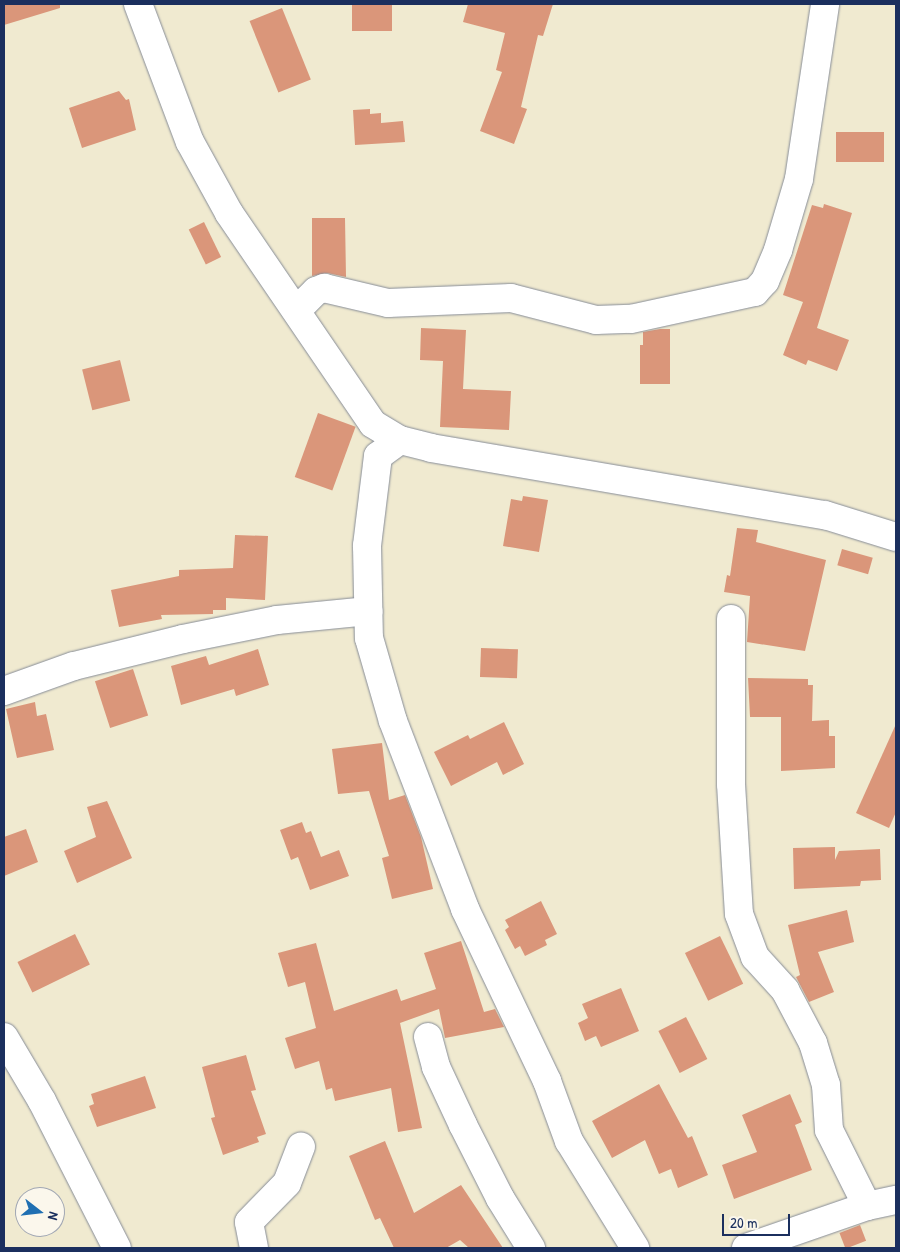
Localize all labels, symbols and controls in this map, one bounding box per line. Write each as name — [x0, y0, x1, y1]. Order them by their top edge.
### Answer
north arrow — [15, 1187, 65, 1237]
scale bar — [725, 1204, 792, 1236]
text: N — [44, 1210, 64, 1222]
text: 20 m — [730, 1212, 757, 1233]

